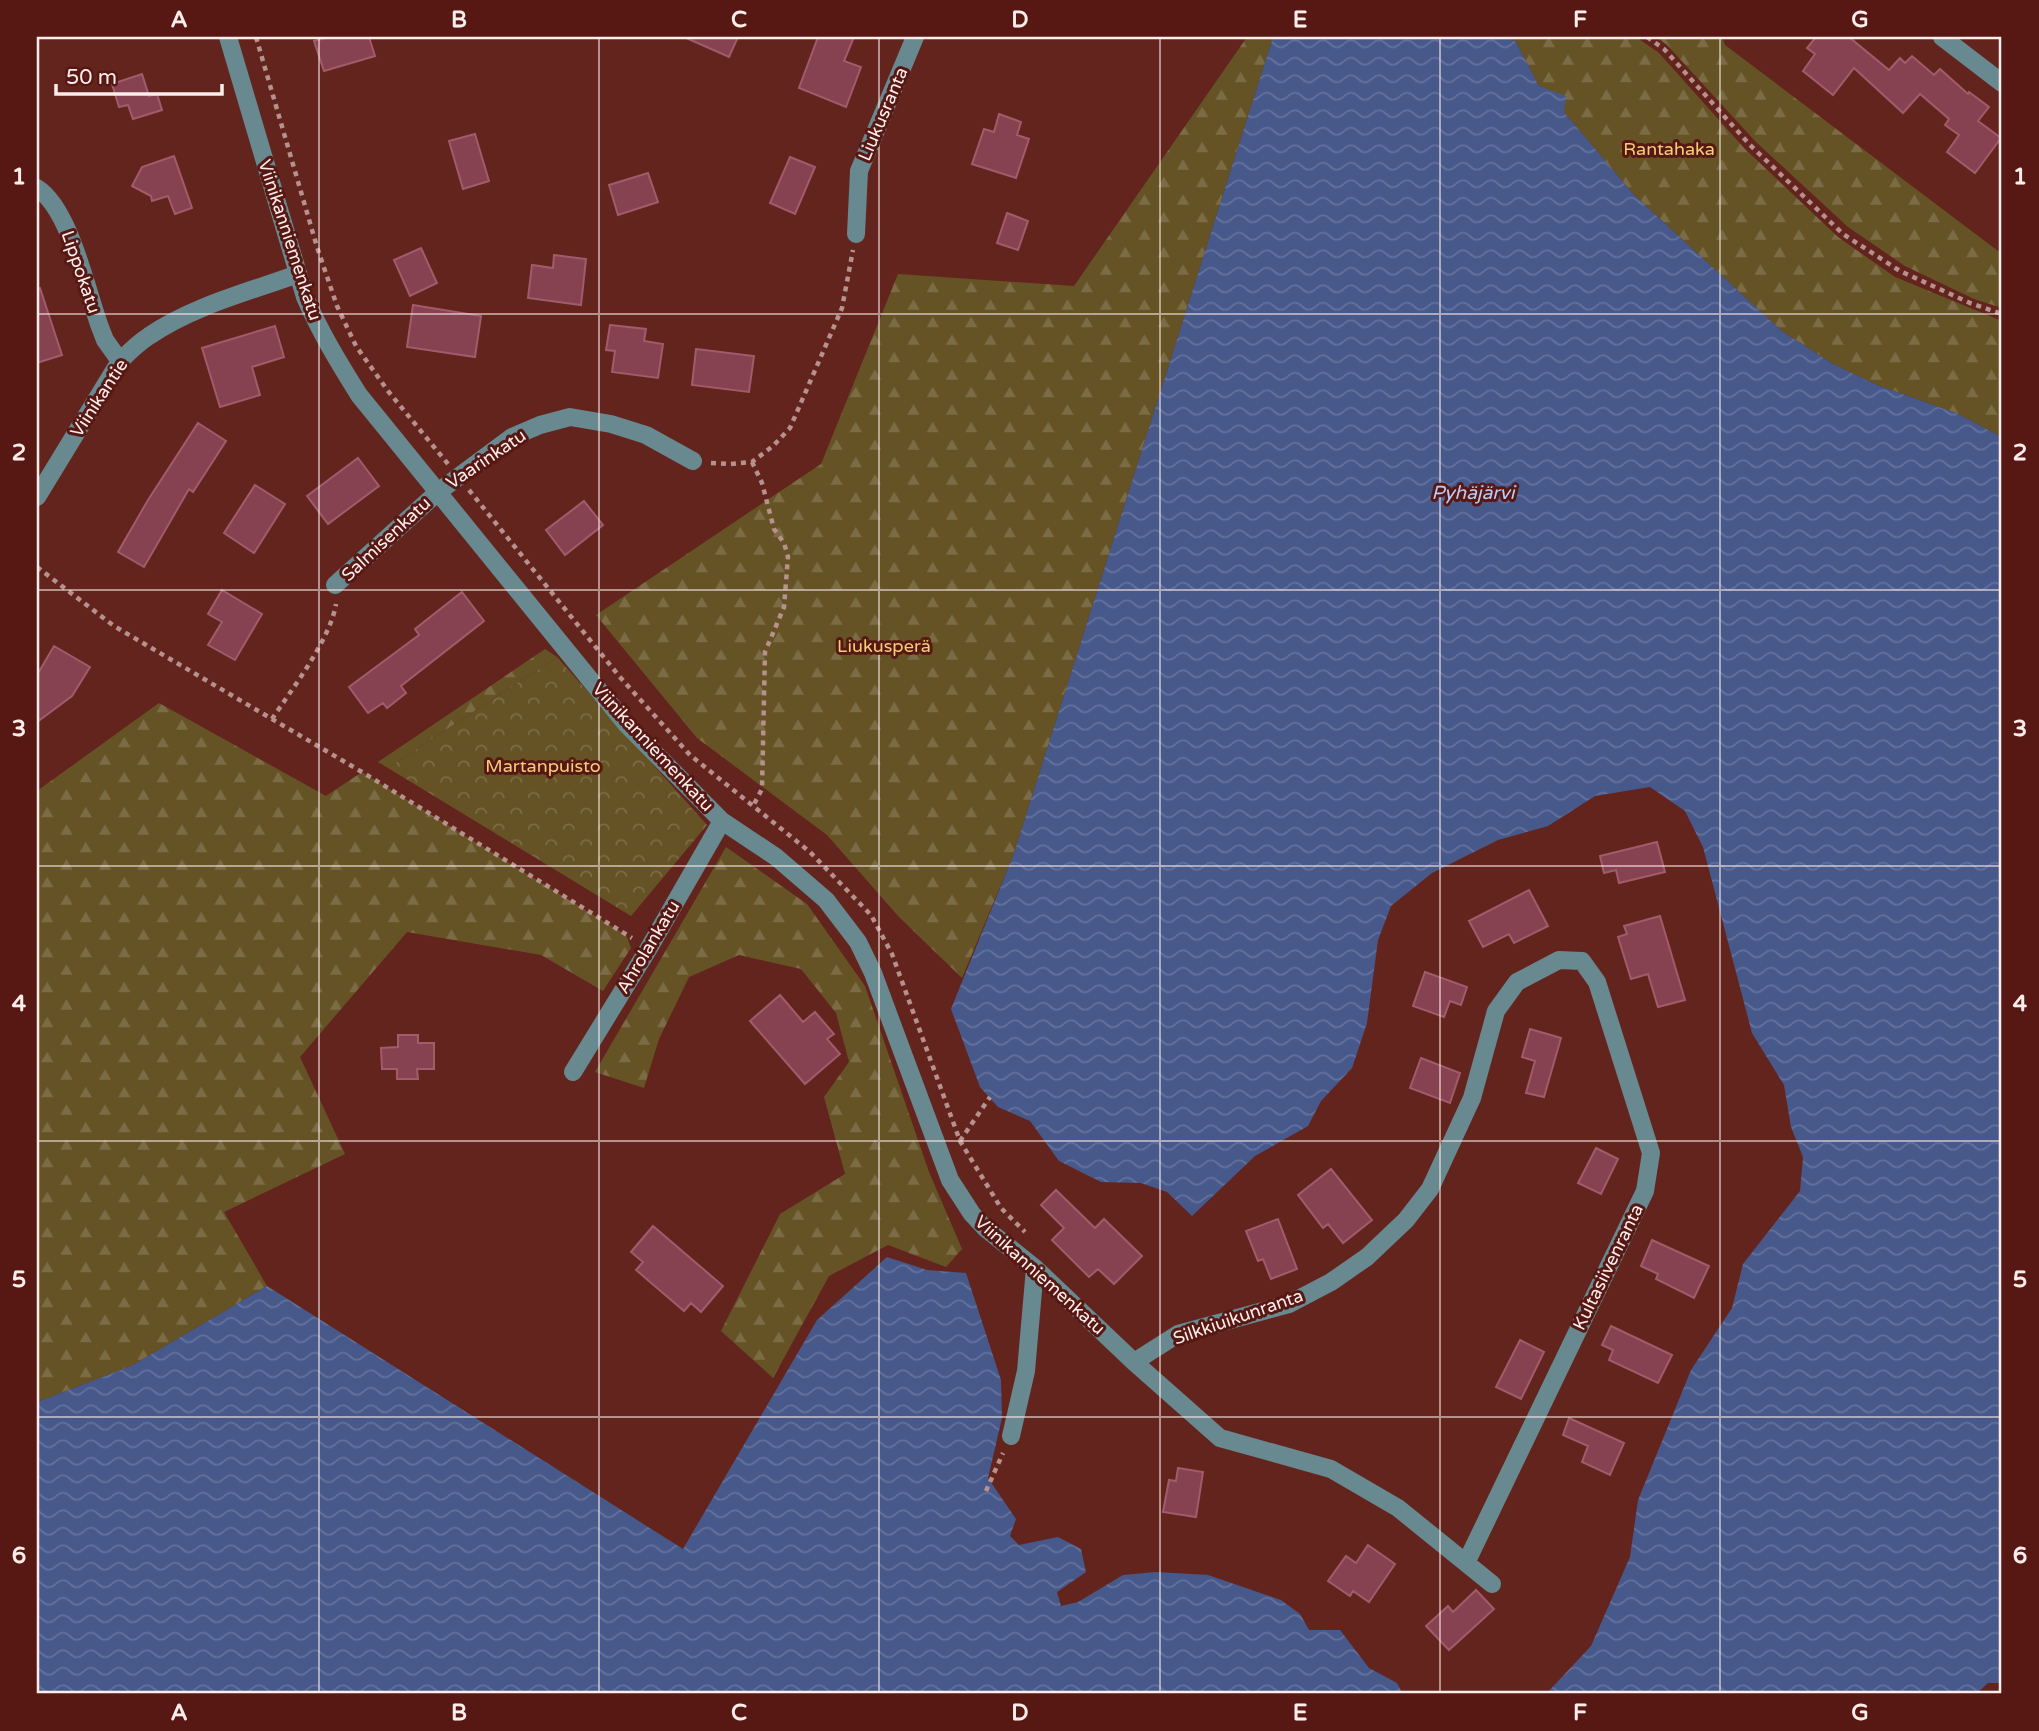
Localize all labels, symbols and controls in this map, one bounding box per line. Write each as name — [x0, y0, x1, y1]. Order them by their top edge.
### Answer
text: A — [170, 6, 188, 34]
text: B — [451, 6, 467, 34]
text: C — [731, 6, 747, 34]
text: D — [1011, 6, 1029, 34]
text: E — [1293, 6, 1307, 34]
text: F — [1573, 6, 1587, 34]
text: G — [1851, 6, 1869, 34]
scale bar — [56, 52, 222, 96]
street label: Liukusranta — [853, 64, 913, 164]
text: 50 m — [66, 65, 117, 90]
park label: Rantahaka — [1623, 138, 1715, 160]
street label: Viinikanniemenkatu — [254, 157, 326, 323]
text: 1 — [12, 163, 26, 191]
text: 1 — [2013, 163, 2027, 191]
street label: Lippokatu — [57, 228, 105, 316]
street label: Viinikantie — [66, 355, 132, 441]
street label: Vaarinkatu — [442, 424, 530, 494]
text: 2 — [12, 439, 26, 467]
text: 2 — [2013, 439, 2027, 467]
water label: Pyhäjärvi — [1432, 482, 1517, 504]
street label: Salmisenkatu — [337, 492, 435, 586]
park label: Liukusperä — [837, 635, 931, 657]
street label: Viinikanniemenkatu — [588, 678, 718, 816]
text: 3 — [12, 715, 26, 743]
text: 3 — [2013, 715, 2027, 743]
park label: Martanpuisto — [485, 755, 601, 777]
street label: Ahrolankatu — [612, 896, 684, 998]
text: 4 — [12, 990, 27, 1018]
text: 4 — [2013, 990, 2028, 1018]
street label: Kultasiivenranta — [1568, 1200, 1648, 1334]
street label: Viinikanniemenkatu — [970, 1211, 1110, 1339]
text: 5 — [12, 1266, 26, 1294]
text: 5 — [2013, 1266, 2027, 1294]
street label: Silkkiuikunranta — [1170, 1284, 1306, 1350]
text: 6 — [12, 1542, 26, 1570]
text: 6 — [2013, 1542, 2027, 1570]
text: A — [170, 1699, 188, 1727]
text: B — [451, 1699, 467, 1727]
text: C — [731, 1699, 747, 1727]
text: D — [1011, 1699, 1029, 1727]
text: E — [1293, 1699, 1307, 1727]
text: F — [1573, 1699, 1587, 1727]
text: G — [1851, 1699, 1869, 1727]

